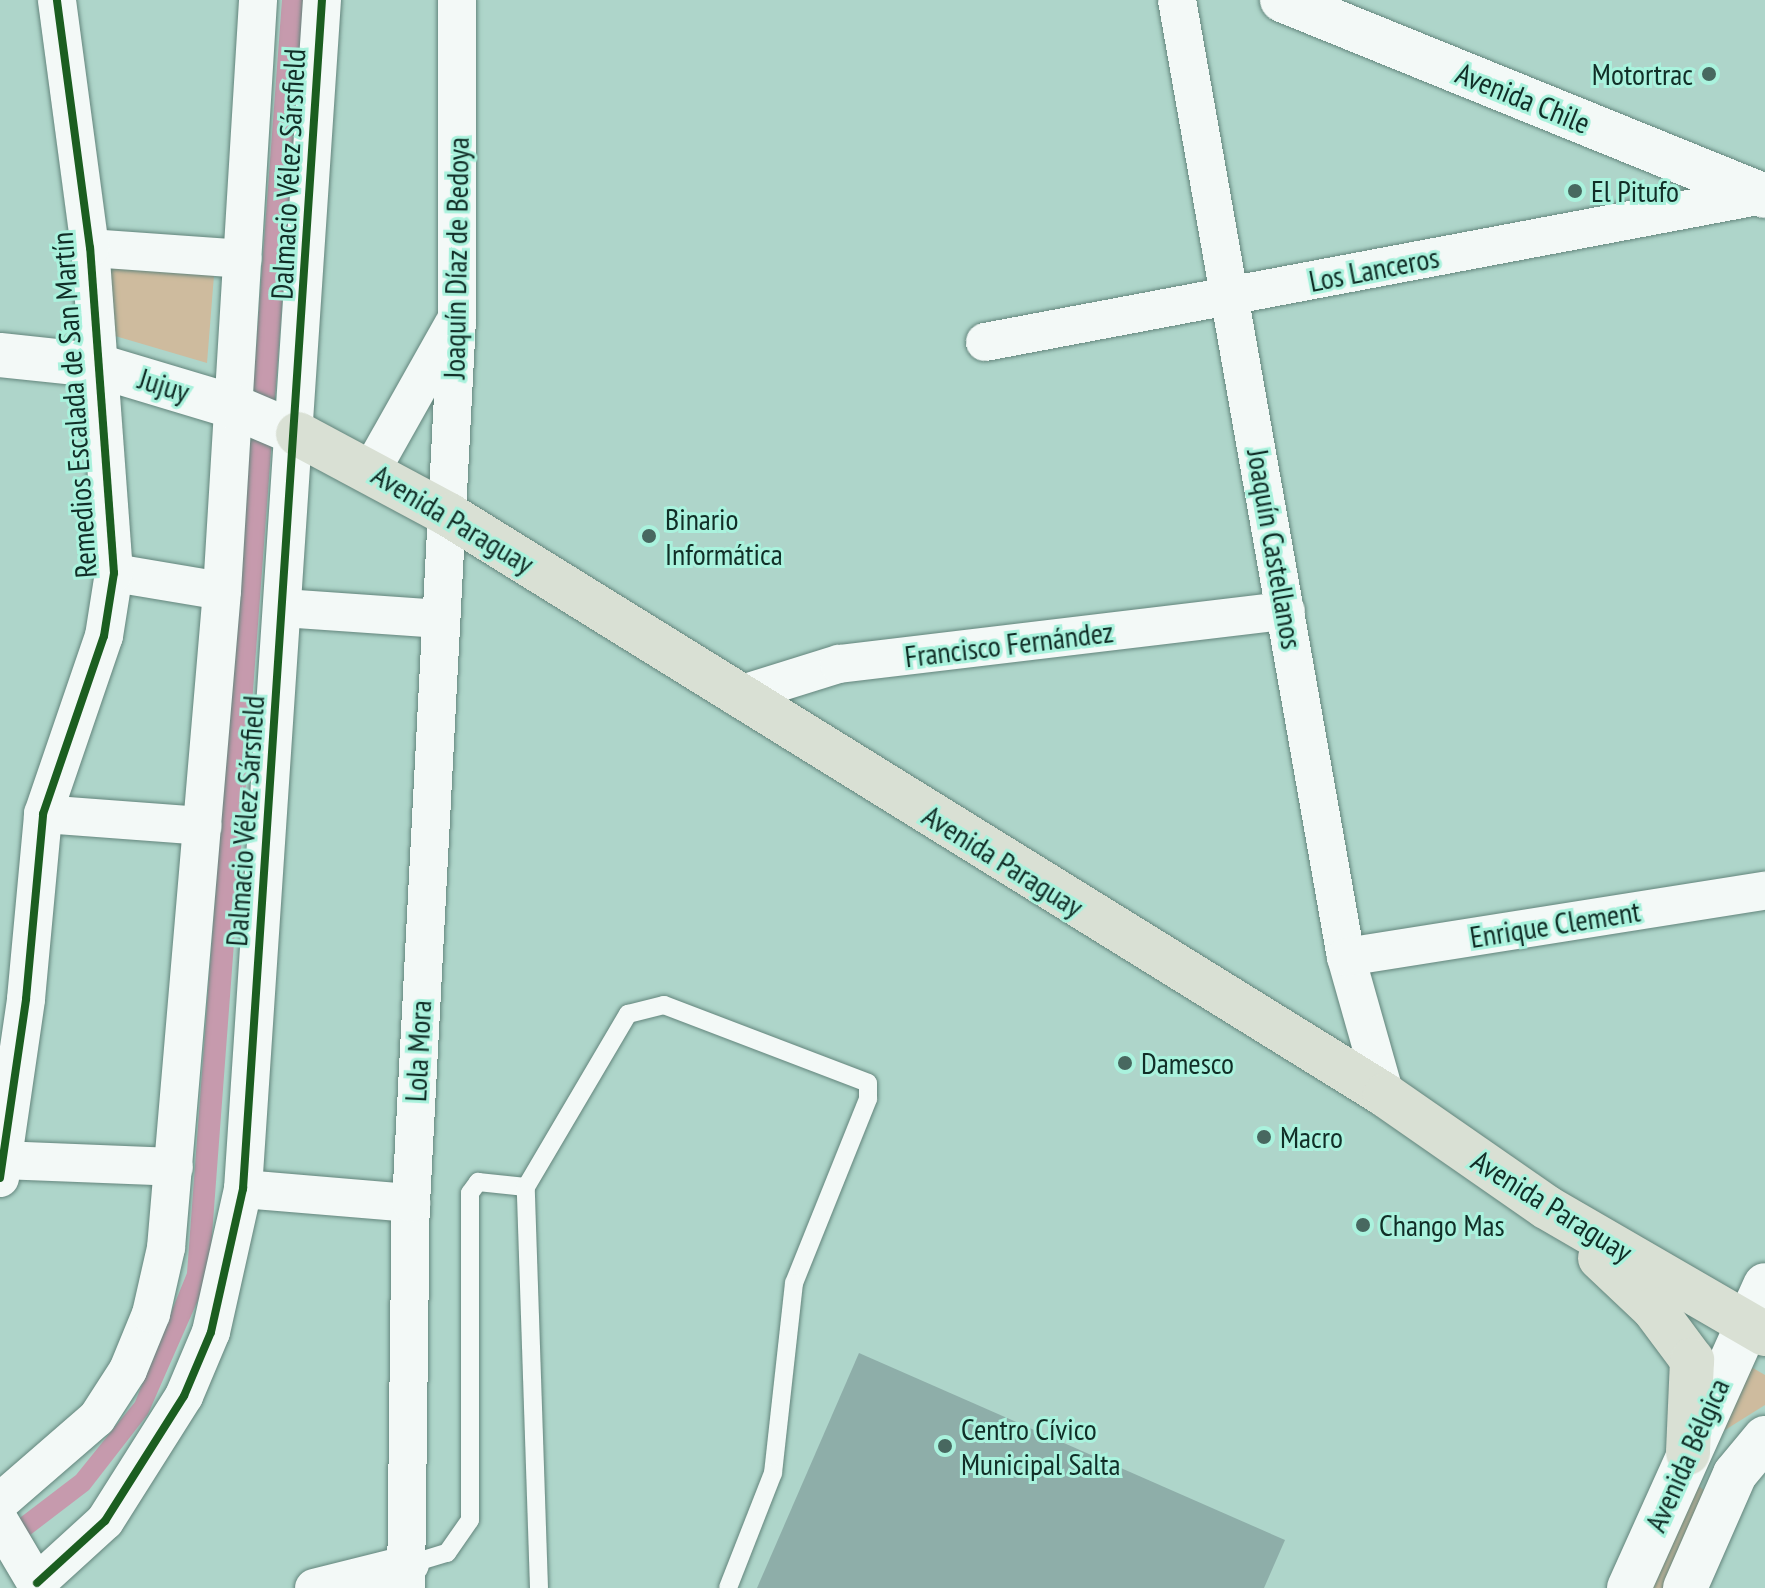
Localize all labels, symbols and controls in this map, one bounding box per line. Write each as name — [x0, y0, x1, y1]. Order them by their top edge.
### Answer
street label: Dalmacio Vélez Sársfield — [263, 47, 313, 301]
street label: Avenida Chile — [1451, 55, 1595, 141]
place label: Motortrac — [1592, 56, 1693, 92]
marker: Motortrac — [1700, 65, 1718, 83]
street label: Joaquín Díaz de Bedoya — [436, 136, 476, 380]
place label: El Pitufo — [1591, 173, 1679, 209]
marker: El Pitufo — [1566, 182, 1584, 200]
street label: Remedios Escalada de San Martín — [44, 231, 104, 579]
street label: Los Lanceros — [1306, 239, 1442, 299]
street label: Jujuy — [134, 360, 194, 410]
street label: Joaquín Castellanos — [1240, 446, 1310, 652]
street label: Avenida Paraguay — [366, 457, 540, 581]
place label: Binario Informática — [665, 501, 783, 572]
marker: Binario Informática — [640, 527, 658, 545]
street label: Francisco Fernández — [903, 613, 1115, 675]
street label: Dalmacio Vélez Sársfield — [218, 694, 272, 948]
street label: Avenida Paraguay — [916, 797, 1090, 925]
street label: Enrique Clement — [1467, 893, 1643, 955]
street label: Lola Mora — [397, 999, 439, 1103]
place label: Damesco — [1141, 1045, 1234, 1081]
marker: Damesco — [1116, 1054, 1134, 1072]
place label: Macro — [1280, 1119, 1343, 1155]
marker: Macro — [1255, 1128, 1273, 1146]
street label: Avenida Paraguay — [1465, 1142, 1639, 1270]
place label: Chango Mas — [1379, 1207, 1505, 1243]
marker: Chango Mas — [1354, 1216, 1372, 1234]
street label: Avenida Bélgica — [1637, 1373, 1737, 1537]
place label: Centro Cívico Municipal Salta — [961, 1411, 1120, 1482]
marker: Centro Cívico Municipal Salta — [936, 1437, 954, 1455]

